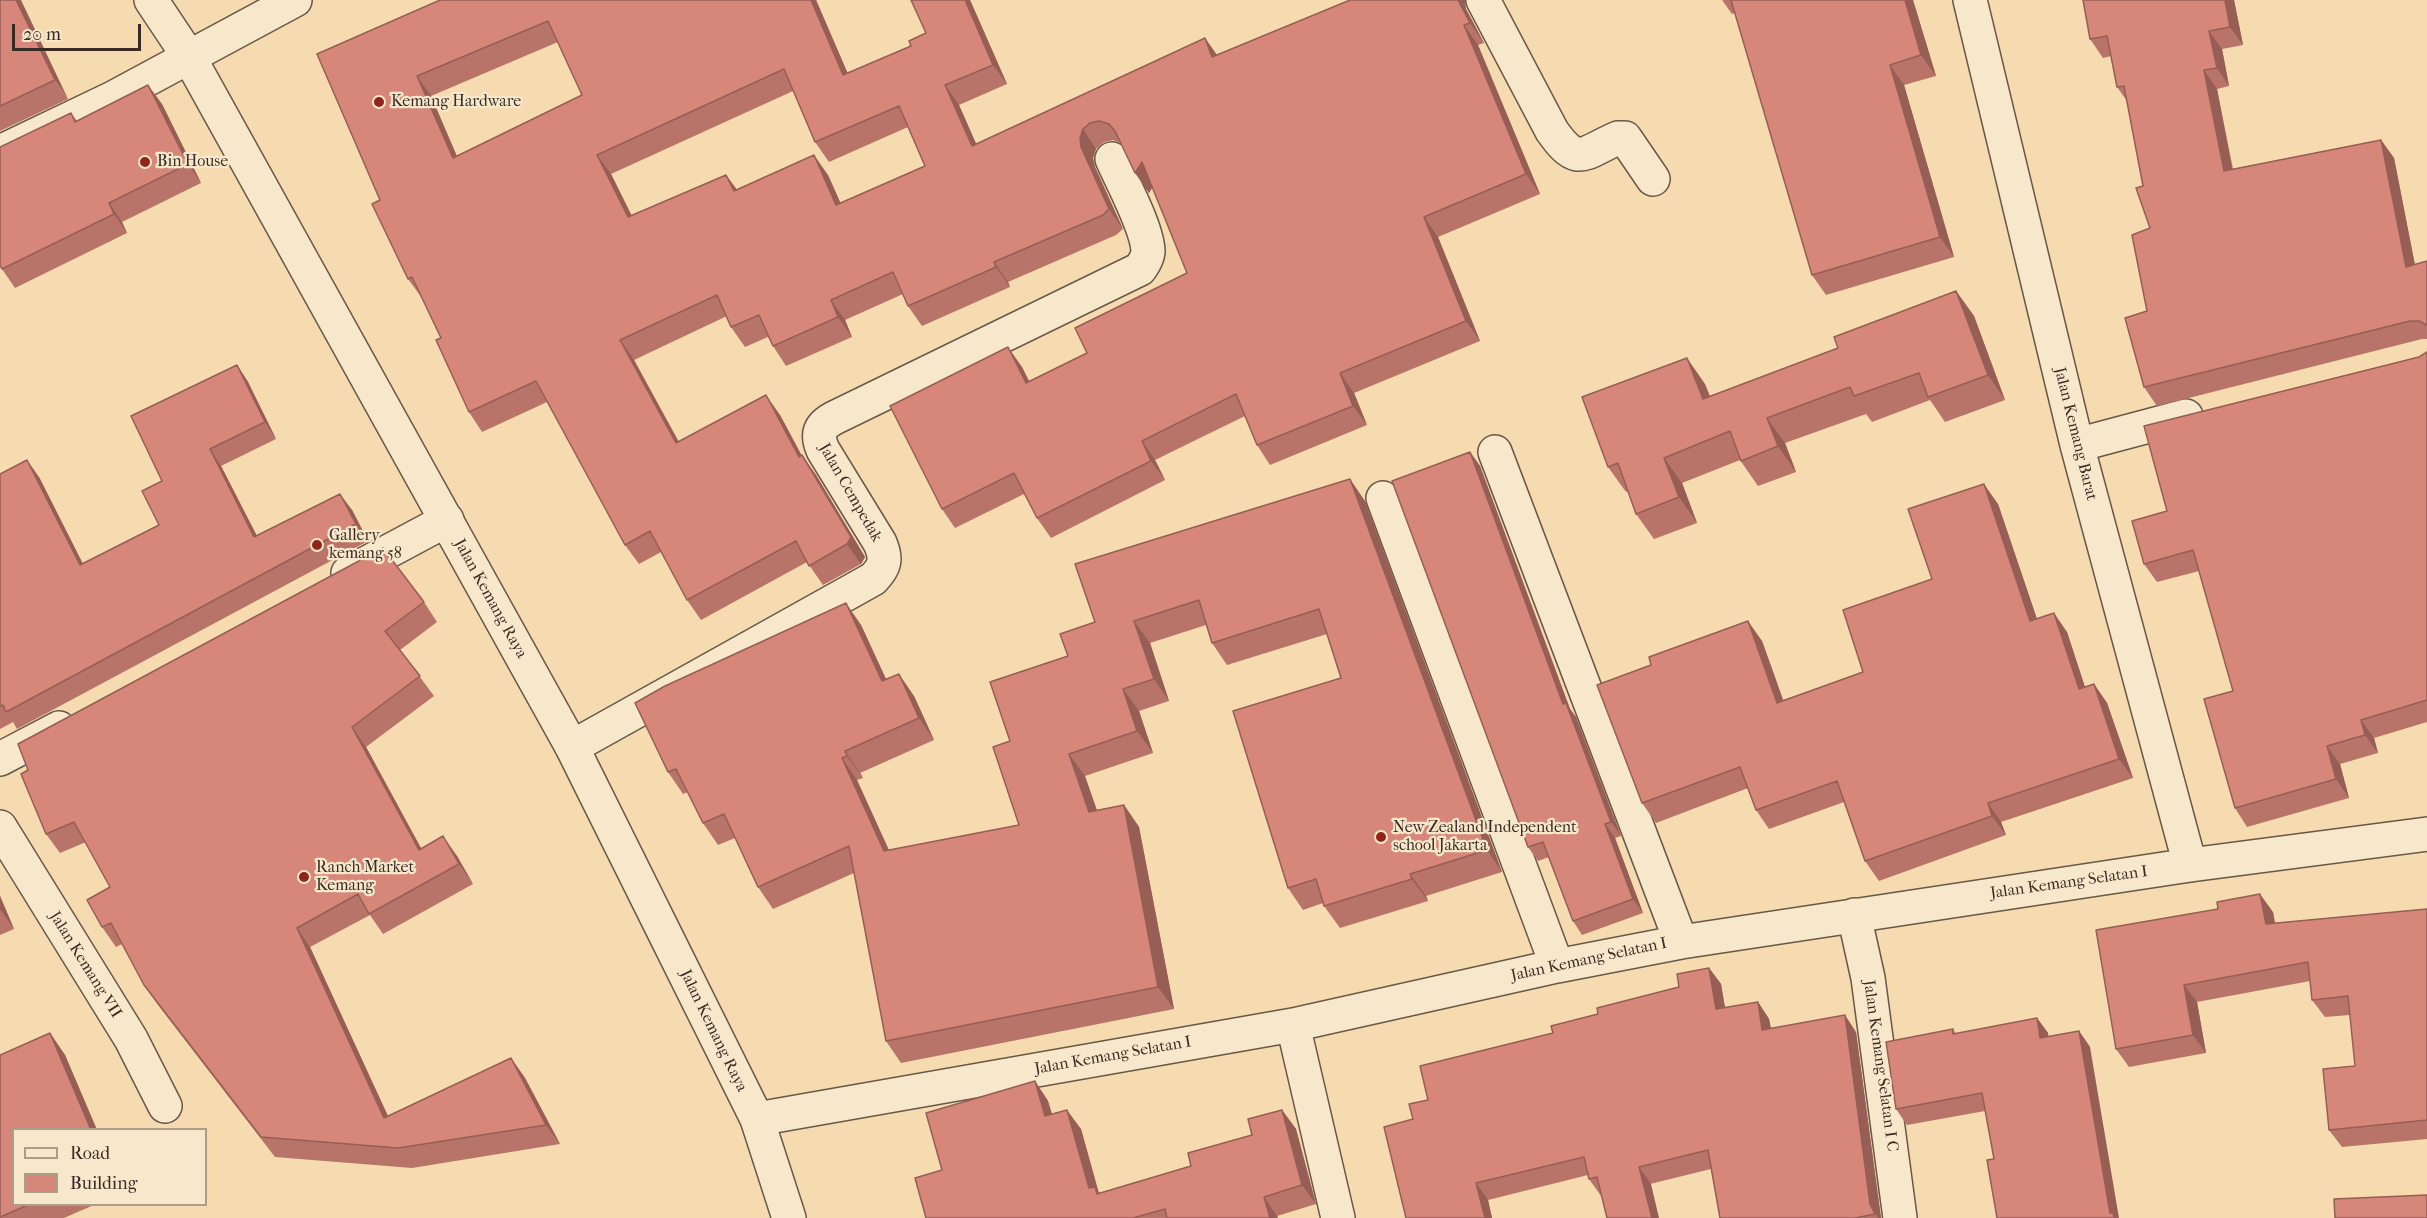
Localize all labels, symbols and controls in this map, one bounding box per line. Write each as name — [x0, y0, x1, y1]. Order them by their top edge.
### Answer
scale bar — [15, 12, 144, 50]
text: 20 m — [23, 24, 61, 45]
place label: Kemang Hardware — [391, 92, 521, 112]
marker: Kemang Hardware — [372, 95, 386, 109]
place label: Bin House — [157, 152, 228, 172]
marker: Bin House — [138, 155, 152, 169]
street label: Jalan Kemang Barat — [2049, 365, 2101, 503]
street label: Jalan Cempedak — [814, 440, 886, 546]
place label: Gallery kemang 58 — [329, 526, 402, 564]
street label: Jalan Kemang Raya — [449, 536, 531, 662]
marker: Gallery kemang 58 — [310, 538, 324, 552]
place label: New Zealand Independent school Jakarta — [1393, 818, 1577, 856]
marker: New Zealand Independent school Jakarta — [1374, 830, 1388, 844]
place label: Ranch Market Kemang — [316, 858, 414, 896]
street label: Jalan Kemang Selatan I — [1989, 862, 2149, 904]
marker: Ranch Market Kemang — [297, 870, 311, 884]
street label: Jalan Kemang VII — [45, 908, 125, 1022]
street label: Jalan Kemang Selatan I — [1509, 934, 1669, 986]
street label: Jalan Kemang Raya — [675, 967, 751, 1095]
street label: Jalan Kemang Selatan I C — [1858, 979, 1902, 1153]
street label: Jalan Kemang Selatan I — [1033, 1033, 1193, 1079]
legend — [12, 1128, 207, 1206]
text: Road — [70, 1143, 110, 1164]
text: Building — [70, 1173, 137, 1194]

